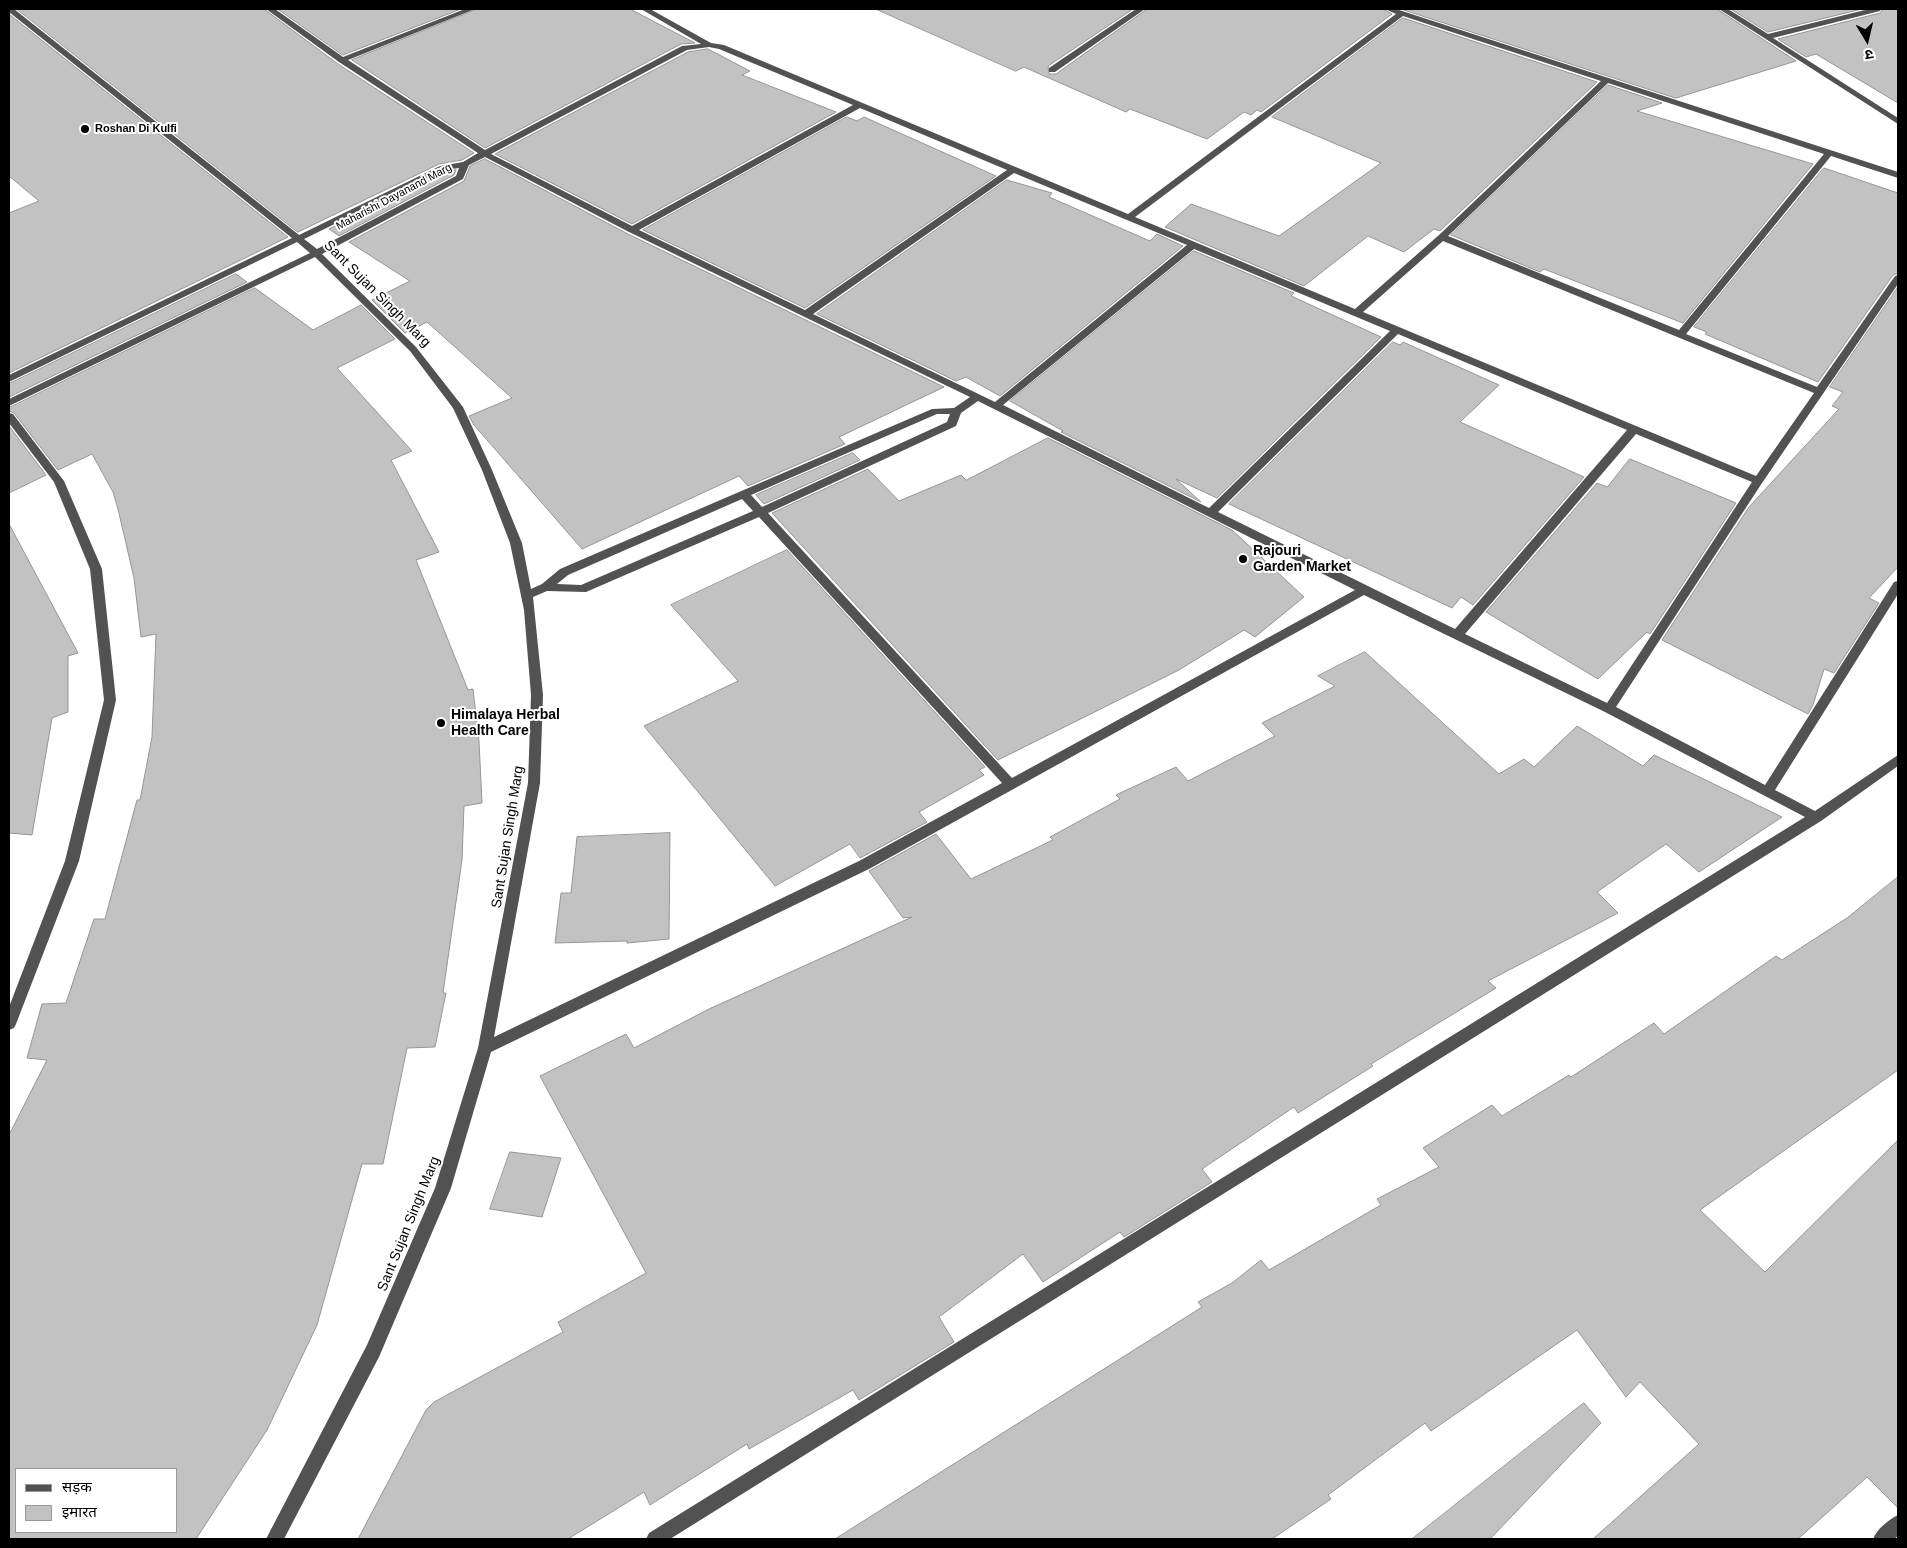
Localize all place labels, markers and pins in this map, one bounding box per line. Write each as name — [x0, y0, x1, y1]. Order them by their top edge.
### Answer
place label: Roshan Di Kulfi — [95, 122, 177, 136]
marker: Roshan Di Kulfi — [79, 123, 91, 135]
place label: Rajouri Garden Market — [1253, 543, 1351, 576]
marker: Rajouri Garden Market — [1237, 553, 1249, 565]
place label: Himalaya Herbal Health Care — [451, 707, 560, 740]
marker: Himalaya Herbal Health Care — [435, 717, 447, 729]

